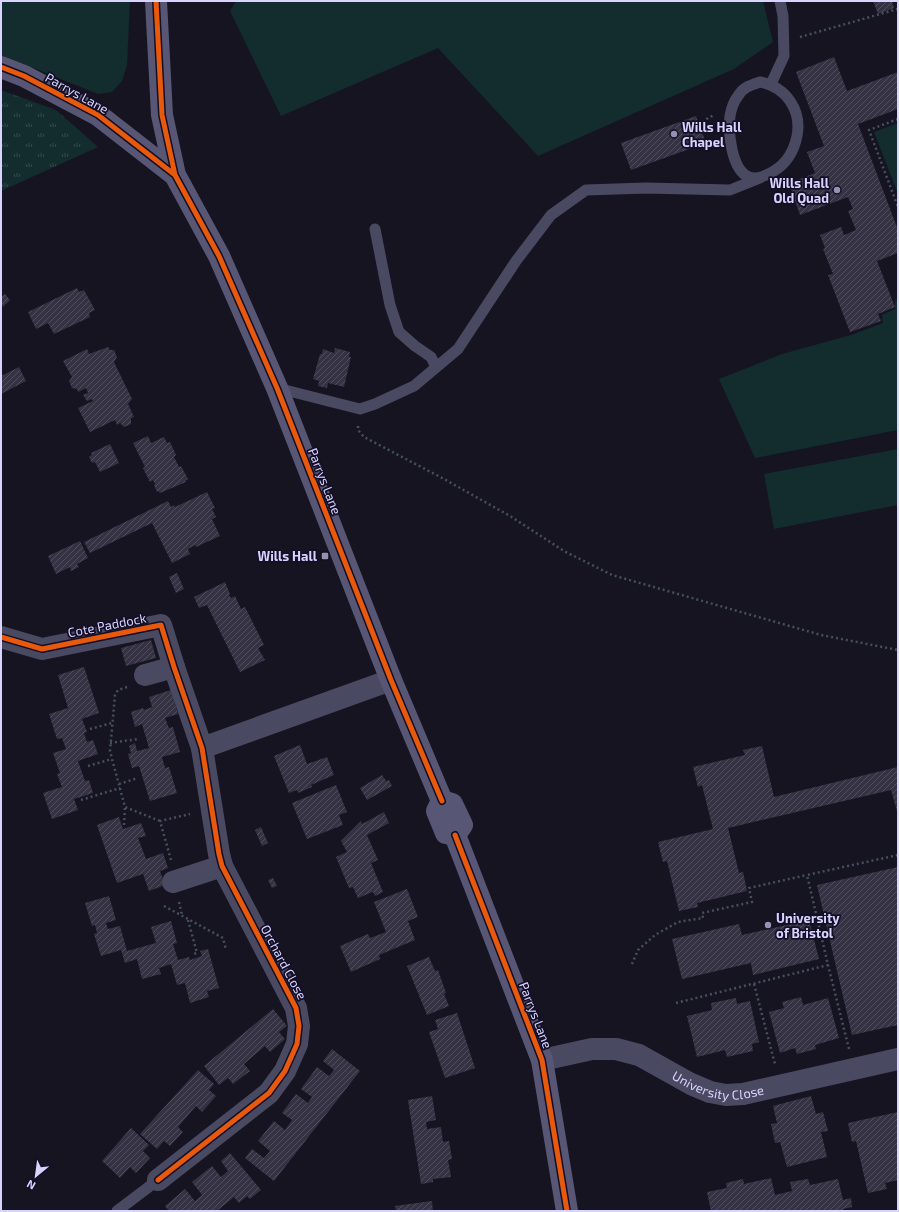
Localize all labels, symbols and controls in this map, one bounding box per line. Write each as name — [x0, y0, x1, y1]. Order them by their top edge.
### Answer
street label: Parrys Lane — [43, 69, 111, 117]
place label: Wills Hall Chapel — [682, 119, 742, 150]
marker: Wills Hall Chapel — [669, 129, 679, 139]
place label: Wills Hall Old Quad — [770, 175, 830, 207]
marker: Wills Hall Old Quad — [832, 185, 842, 195]
street label: Parrys Lane — [305, 445, 345, 517]
place label: Wills Hall — [258, 548, 318, 564]
marker: Wills Hall — [320, 551, 330, 561]
street label: Cote Paddock — [66, 609, 148, 640]
place label: University of Bristol — [776, 910, 840, 941]
marker: University of Bristol — [763, 920, 773, 930]
street label: Orchard Close — [258, 922, 310, 1002]
street label: Parrys Lane — [516, 979, 556, 1051]
street label: University Close — [670, 1067, 765, 1103]
north arrow — [16, 1156, 56, 1196]
text: N — [24, 1178, 38, 1193]

